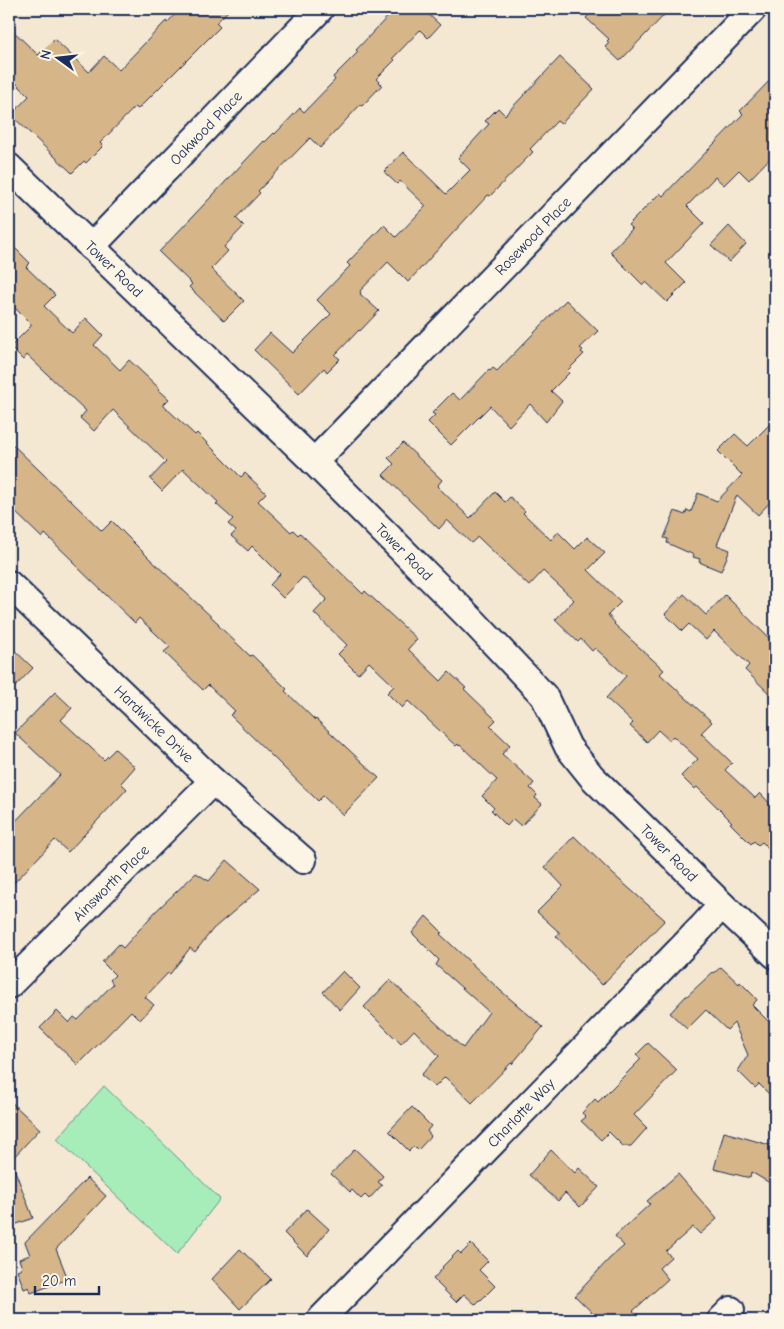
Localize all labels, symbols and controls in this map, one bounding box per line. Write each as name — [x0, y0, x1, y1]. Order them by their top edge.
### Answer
north arrow — [32, 32, 82, 82]
text: N — [37, 48, 55, 61]
street label: Oakwood Place — [166, 87, 246, 169]
street label: Rosewood Place — [491, 193, 575, 279]
street label: Tower Road — [81, 237, 147, 301]
street label: Tower Road — [372, 520, 436, 584]
street label: Hardwicke Drive — [111, 682, 198, 767]
street label: Tower Road — [637, 821, 701, 885]
street label: Ainsworth Place — [69, 841, 153, 925]
street label: Charlotte Way — [484, 1074, 559, 1151]
scale bar — [35, 1264, 99, 1296]
text: 20 m — [42, 1272, 76, 1290]

